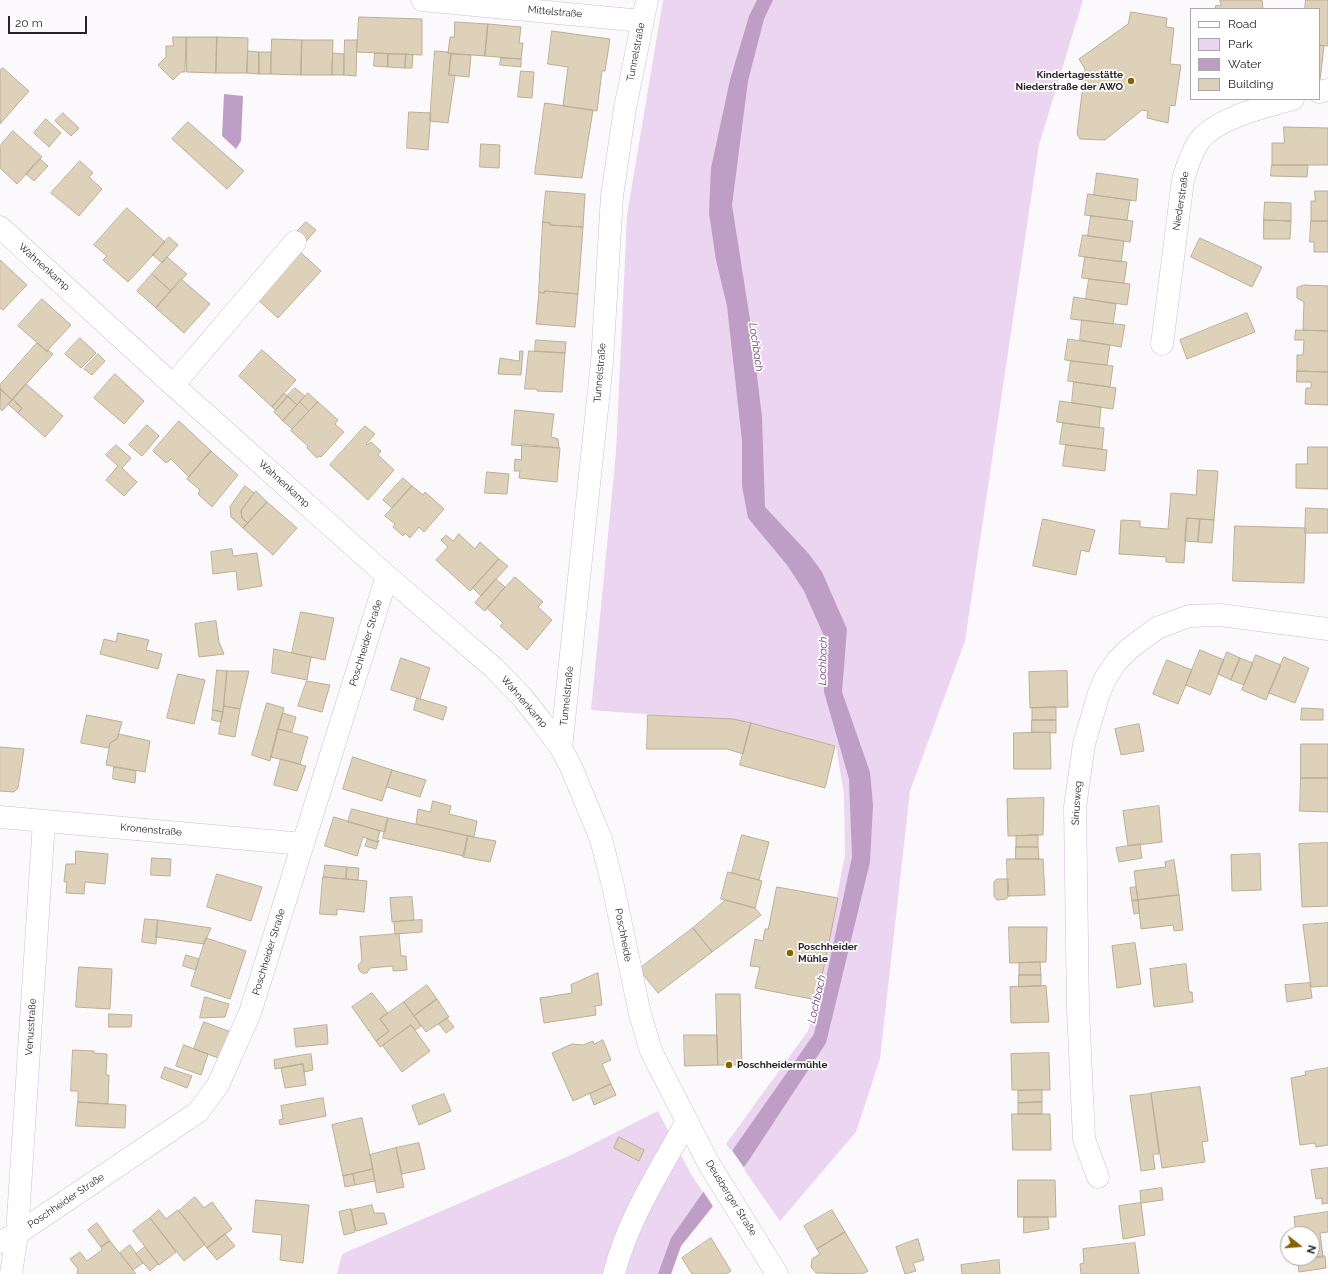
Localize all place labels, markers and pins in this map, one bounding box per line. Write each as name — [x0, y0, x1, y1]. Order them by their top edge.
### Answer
place label: Kindertagesstätte Niederstraße der AWO — [1016, 69, 1123, 92]
marker: Kindertagesstätte Niederstraße der AWO — [1126, 76, 1136, 86]
place label: Poschheider Mühle — [798, 941, 858, 964]
marker: Poschheider Mühle — [785, 948, 795, 958]
place label: Poschheidermühle — [737, 1059, 827, 1071]
marker: Poschheidermühle — [724, 1060, 734, 1070]

